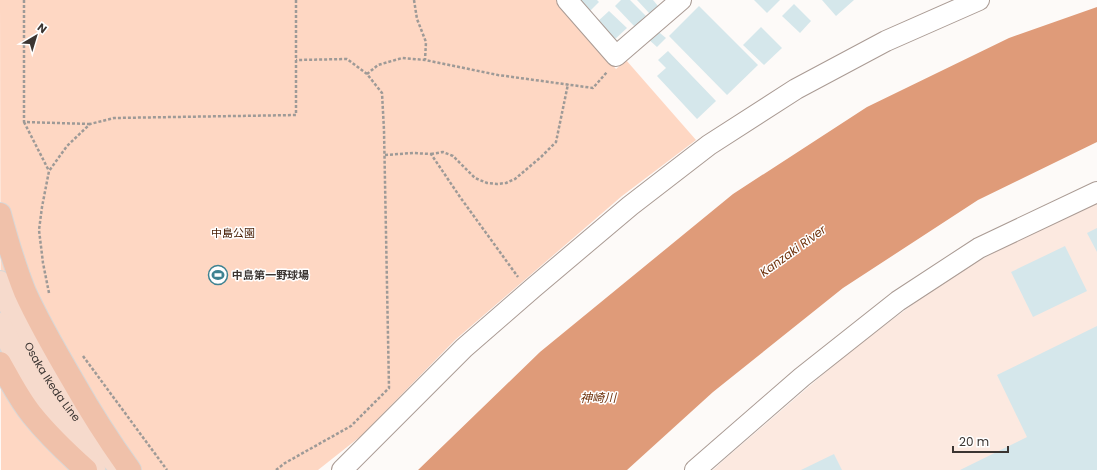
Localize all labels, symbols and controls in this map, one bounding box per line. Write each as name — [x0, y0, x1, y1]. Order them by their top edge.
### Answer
north arrow — [16, 16, 56, 56]
text: N — [34, 19, 50, 37]
water label: Kanzaki River — [756, 220, 830, 280]
park label: 中島公園 — [211, 225, 255, 241]
sports icon: 中島第一野球場 — [207, 264, 229, 286]
place label: 中島第一野球場 — [232, 267, 309, 283]
street label: Osaka Ikeda Line — [20, 339, 84, 425]
water label: 神崎川 — [580, 389, 618, 406]
scale bar — [953, 428, 1008, 454]
text: 20 m — [959, 433, 989, 450]

